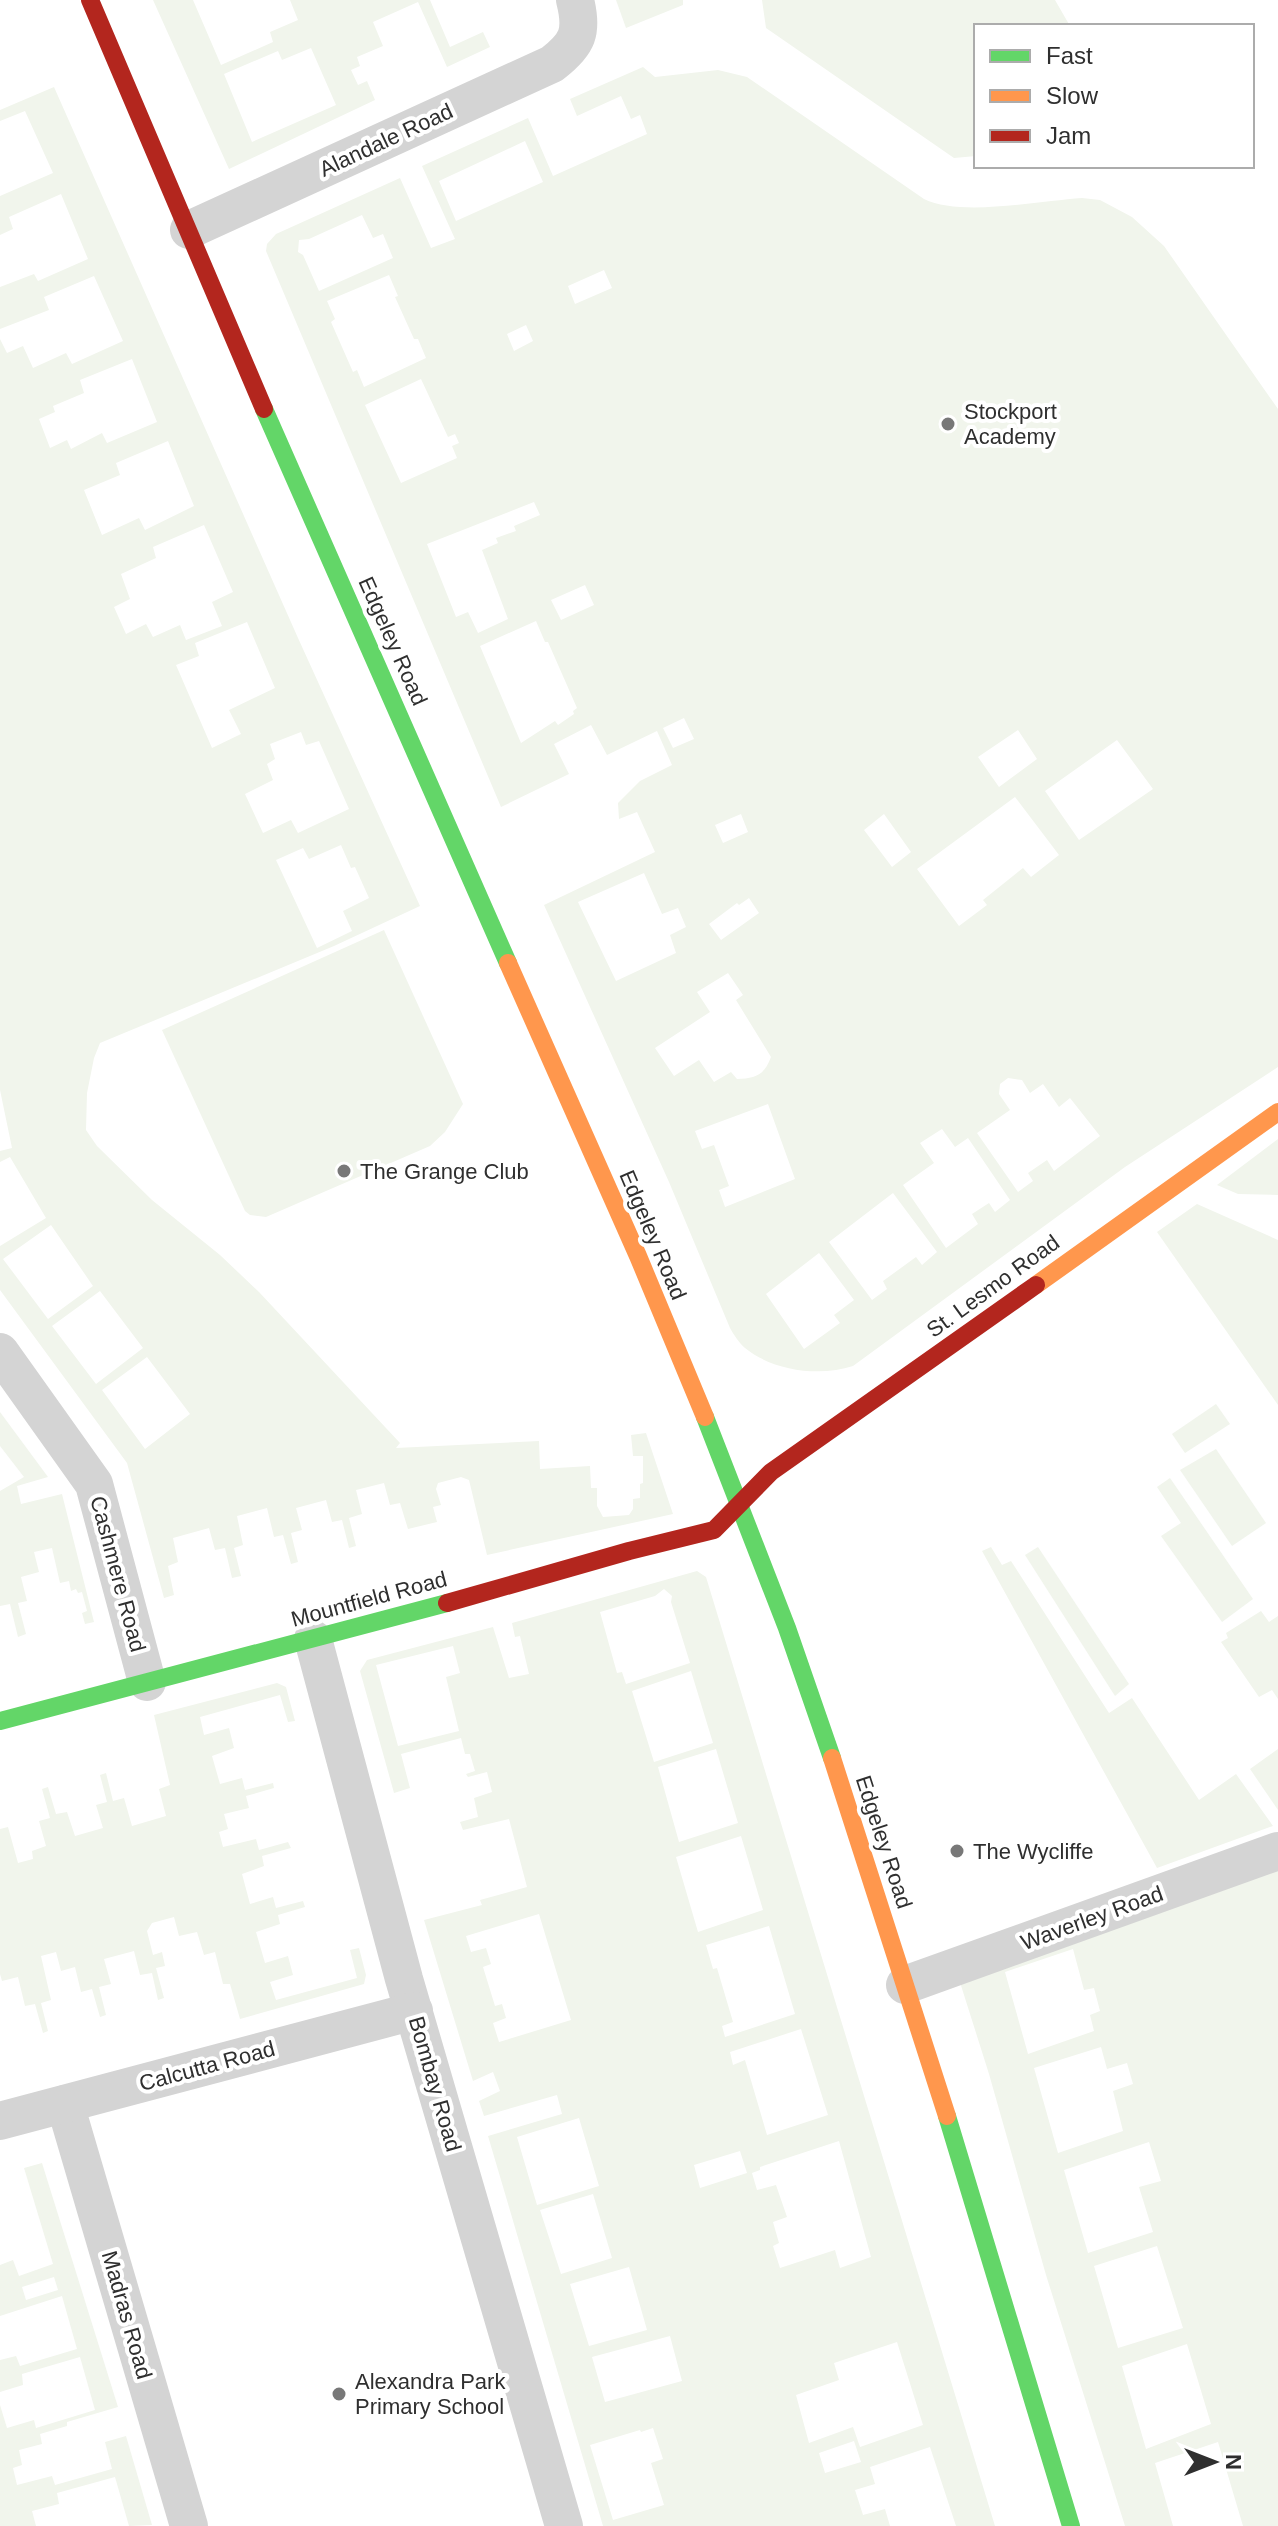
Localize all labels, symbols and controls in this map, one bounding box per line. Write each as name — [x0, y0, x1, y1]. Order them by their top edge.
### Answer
legend — [974, 24, 1254, 168]
text: Fast — [1046, 42, 1093, 69]
text: Slow — [1046, 82, 1099, 109]
street label: Alandale Road — [315, 98, 457, 182]
text: Jam — [1046, 122, 1091, 149]
place label: Stockport Academy — [964, 399, 1057, 449]
marker: Stockport Academy — [939, 415, 957, 433]
street label: Edgeley Road — [353, 573, 433, 709]
place label: The Grange Club — [360, 1159, 529, 1184]
marker: The Grange Club — [335, 1162, 353, 1180]
street label: Edgeley Road — [614, 1167, 692, 1303]
street label: St. Lesmo Road — [922, 1230, 1064, 1342]
street label: Cashmere Road — [85, 1493, 151, 1655]
street label: Mountfield Road — [288, 1566, 450, 1632]
street label: Edgeley Road — [851, 1772, 917, 1912]
place label: The Wycliffe — [973, 1839, 1093, 1864]
marker: The Wycliffe — [948, 1842, 966, 1860]
street label: Waverley Road — [1017, 1881, 1167, 1955]
street label: Bombay Road — [404, 2014, 466, 2154]
street label: Calcutta Road — [136, 2036, 278, 2096]
street label: Madras Road — [97, 2248, 157, 2382]
place label: Alexandra Park Primary School — [355, 2369, 506, 2419]
marker: Alexandra Park Primary School — [330, 2385, 348, 2403]
north arrow — [1174, 2422, 1254, 2502]
text: N — [1221, 2454, 1246, 2470]

